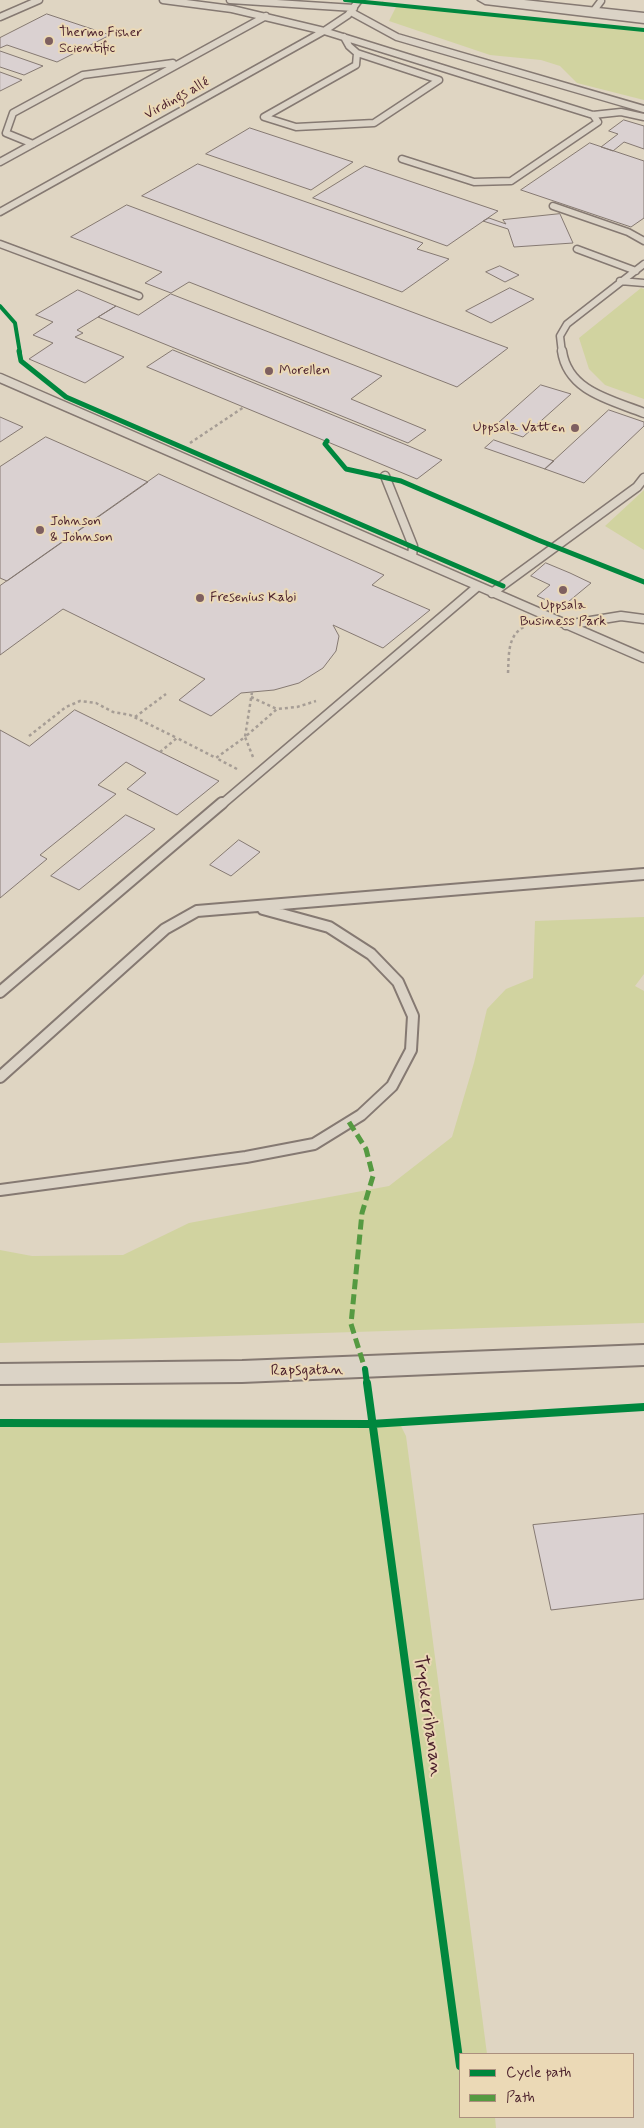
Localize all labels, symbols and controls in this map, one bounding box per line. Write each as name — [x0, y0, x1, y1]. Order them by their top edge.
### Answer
place label: Thermo Fisher Scientific — [59, 25, 142, 58]
marker: Thermo Fisher Scientific — [43, 35, 55, 47]
street label: Virdings allé — [142, 74, 212, 124]
place label: Morellen — [279, 363, 330, 379]
marker: Morellen — [263, 365, 275, 377]
place label: Uppsala Vatten — [473, 420, 565, 436]
marker: Uppsala Vatten — [569, 422, 581, 434]
place label: Johnson & Johnson — [50, 514, 113, 546]
marker: Johnson & Johnson — [34, 524, 46, 536]
marker: Uppsala Business Park — [557, 584, 569, 596]
place label: Fresenius Kabi — [210, 590, 297, 606]
marker: Fresenius Kabi — [194, 592, 206, 604]
place label: Uppsala Business Park — [520, 598, 606, 630]
street label: Rapsgatan — [270, 1361, 344, 1381]
street label: Tryckeribanan — [407, 1654, 447, 1778]
legend — [459, 2053, 634, 2118]
text: Cycle path — [506, 2063, 571, 2083]
text: Path — [506, 2088, 535, 2108]

